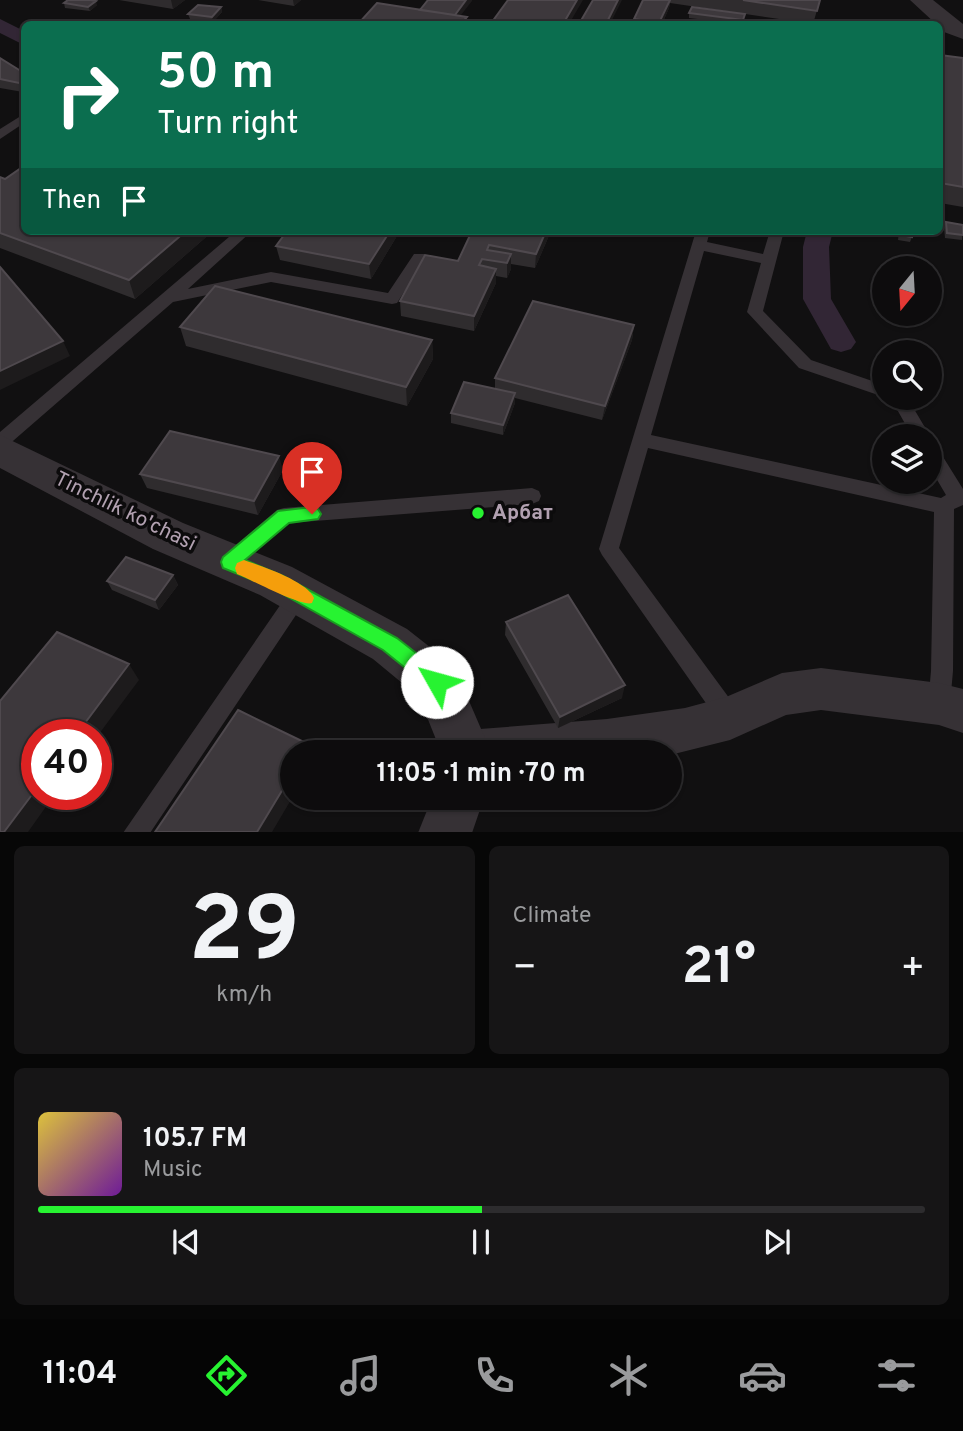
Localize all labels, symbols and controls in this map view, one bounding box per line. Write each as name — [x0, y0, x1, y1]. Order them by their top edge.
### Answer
text: 50 m — [157, 44, 274, 106]
icon: right — [42, 49, 133, 140]
text: Turn right — [157, 105, 299, 145]
icon: arrive — [115, 182, 153, 220]
text: Then — [42, 185, 101, 218]
north arrow — [872, 256, 942, 326]
map controls — [872, 256, 942, 494]
button: search — [872, 340, 942, 410]
button: layers — [872, 424, 942, 494]
pin — [282, 442, 342, 514]
icon: arrive — [293, 453, 331, 491]
street label: Tinchlik ko'chasi — [50, 466, 200, 558]
place label: Арбат — [492, 500, 553, 527]
marker: Арбат — [470, 505, 486, 521]
position arrow — [400, 645, 474, 719]
speed limit sign: 40 — [21, 719, 112, 810]
text: 11:05 · 1 min · 70 m — [377, 758, 585, 791]
text: 29 — [188, 878, 300, 993]
text: Climate — [513, 902, 591, 931]
text: 21° — [682, 936, 756, 1002]
text: − — [513, 945, 537, 994]
text: + — [900, 945, 925, 994]
text: km/h — [216, 981, 272, 1010]
text: 105.7 FM — [143, 1123, 247, 1156]
text: Music — [143, 1156, 203, 1185]
icon: previous — [167, 1223, 205, 1261]
icon: pause — [462, 1223, 500, 1261]
icon: next — [758, 1223, 796, 1261]
icon: directions — [202, 1351, 251, 1400]
icon: music — [336, 1351, 385, 1400]
icon: phone — [470, 1351, 519, 1400]
icon: climate — [604, 1351, 653, 1400]
icon: car — [738, 1351, 787, 1400]
icon: filters — [872, 1351, 921, 1400]
text: 11:04 — [42, 1355, 117, 1395]

